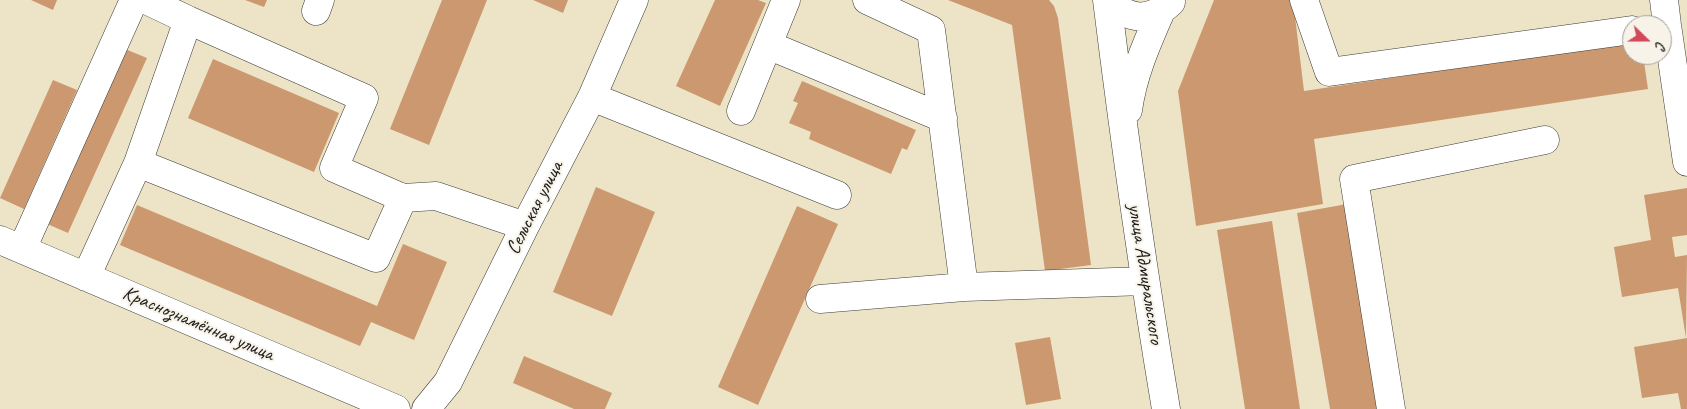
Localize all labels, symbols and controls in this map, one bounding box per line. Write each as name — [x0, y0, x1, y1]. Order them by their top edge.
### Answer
north arrow — [1622, 15, 1672, 65]
text: С — [1651, 39, 1670, 52]
street label: Сельская улица — [501, 157, 569, 259]
street label: улица Адмиральского — [1122, 202, 1168, 346]
street label: Краснознамённая улица — [119, 281, 277, 367]

